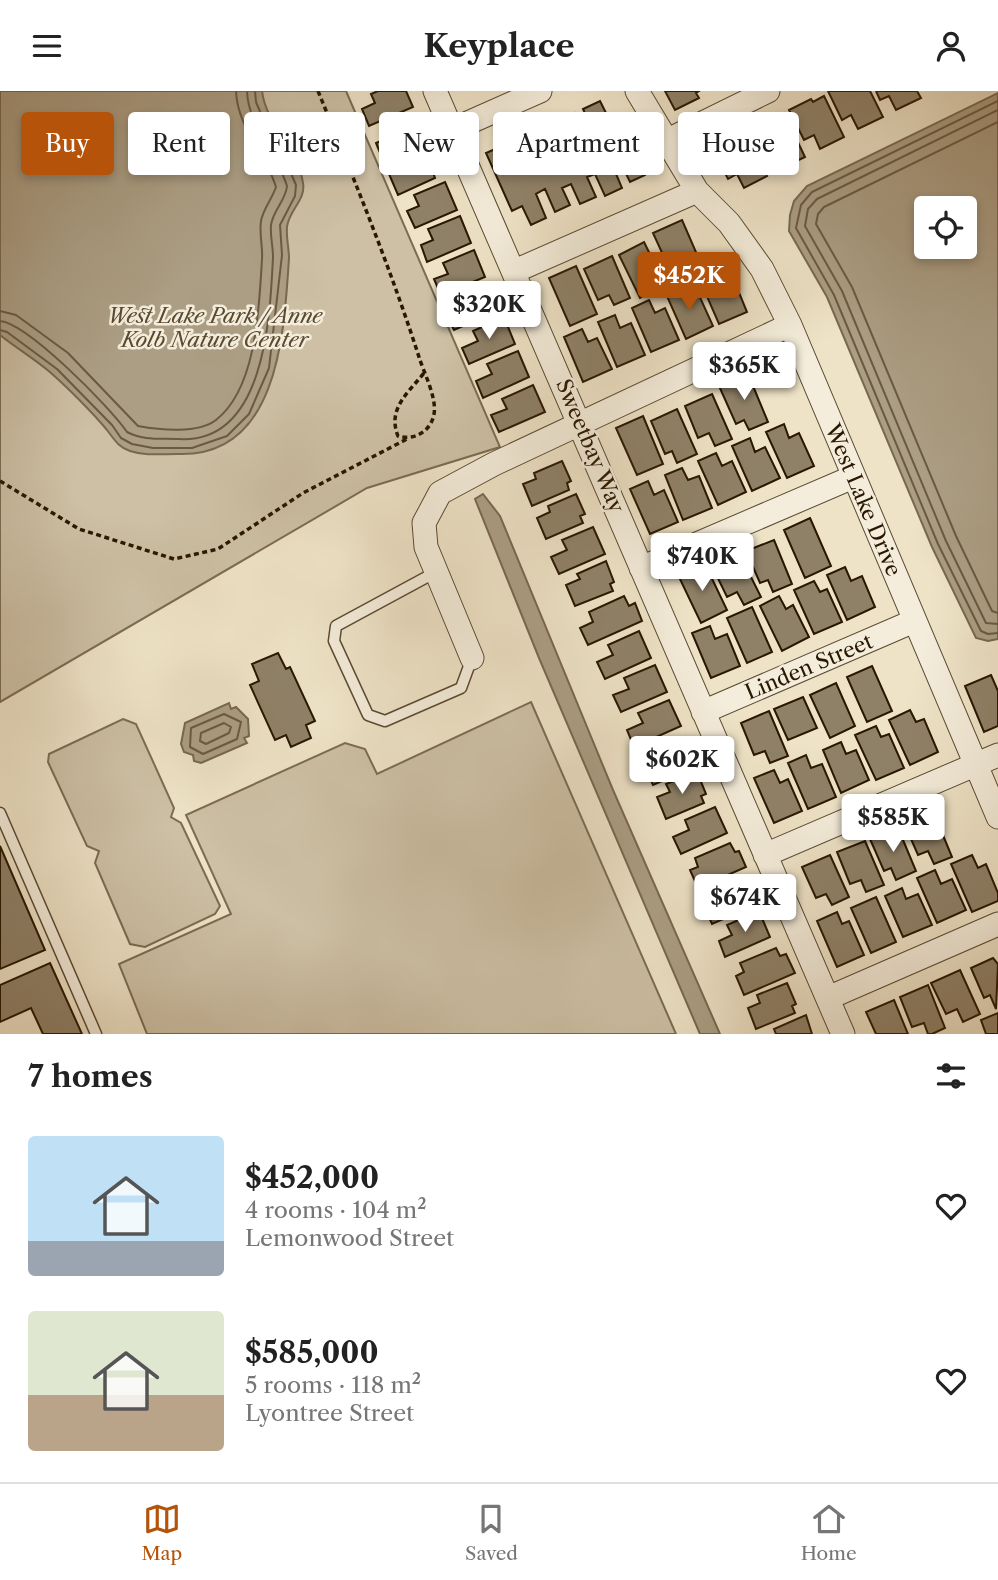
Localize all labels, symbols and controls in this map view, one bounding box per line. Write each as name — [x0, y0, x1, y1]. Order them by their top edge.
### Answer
text: Keyplace — [423, 26, 575, 65]
icon: menu — [28, 27, 66, 65]
icon: person — [932, 27, 970, 65]
chip: Buy — [21, 112, 114, 175]
chip: Rent — [128, 112, 230, 175]
chip: Filters — [244, 112, 365, 175]
chip: New — [379, 112, 479, 175]
chip: Apartment — [493, 112, 664, 175]
chip: House — [678, 112, 799, 175]
map controls — [914, 196, 977, 259]
button: locate — [914, 196, 977, 259]
pin: $452K — [640, 253, 738, 312]
text: $452K — [653, 261, 725, 289]
pin: $320K — [440, 281, 538, 341]
text: $320K — [453, 290, 525, 318]
park label: West Lake Park / Anne Kolb Nature Center — [107, 303, 323, 352]
pin: $365K — [695, 343, 793, 402]
text: $365K — [709, 351, 779, 379]
street label: Sweetbay Way — [551, 375, 630, 517]
street label: West Lake Drive — [820, 419, 907, 580]
pin: $740K — [653, 533, 751, 593]
text: $740K — [667, 542, 737, 570]
street label: Linden Street — [741, 628, 877, 705]
pin: $602K — [633, 737, 731, 796]
text: $602K — [645, 745, 719, 773]
pin: $585K — [844, 795, 942, 854]
text: $585K — [858, 803, 928, 831]
pin: $674K — [696, 875, 794, 934]
text: $674K — [710, 883, 780, 911]
icon: filters — [932, 1057, 970, 1095]
text: 7 homes — [28, 1058, 153, 1095]
text: $452,000 — [245, 1159, 379, 1196]
icon: home — [84, 1164, 168, 1248]
icon: heart — [932, 1187, 970, 1225]
text: 4 rooms · 104 m² — [245, 1196, 427, 1224]
text: Lemonwood Street — [245, 1224, 454, 1252]
text: $585,000 — [245, 1334, 379, 1371]
icon: home — [84, 1339, 168, 1423]
icon: heart — [932, 1362, 970, 1400]
text: 5 rooms · 118 m² — [245, 1371, 421, 1399]
text: Lyontree Street — [245, 1399, 414, 1427]
tab: Map — [141, 1500, 182, 1565]
tab: Saved — [465, 1500, 518, 1565]
tab: Home — [801, 1500, 857, 1565]

